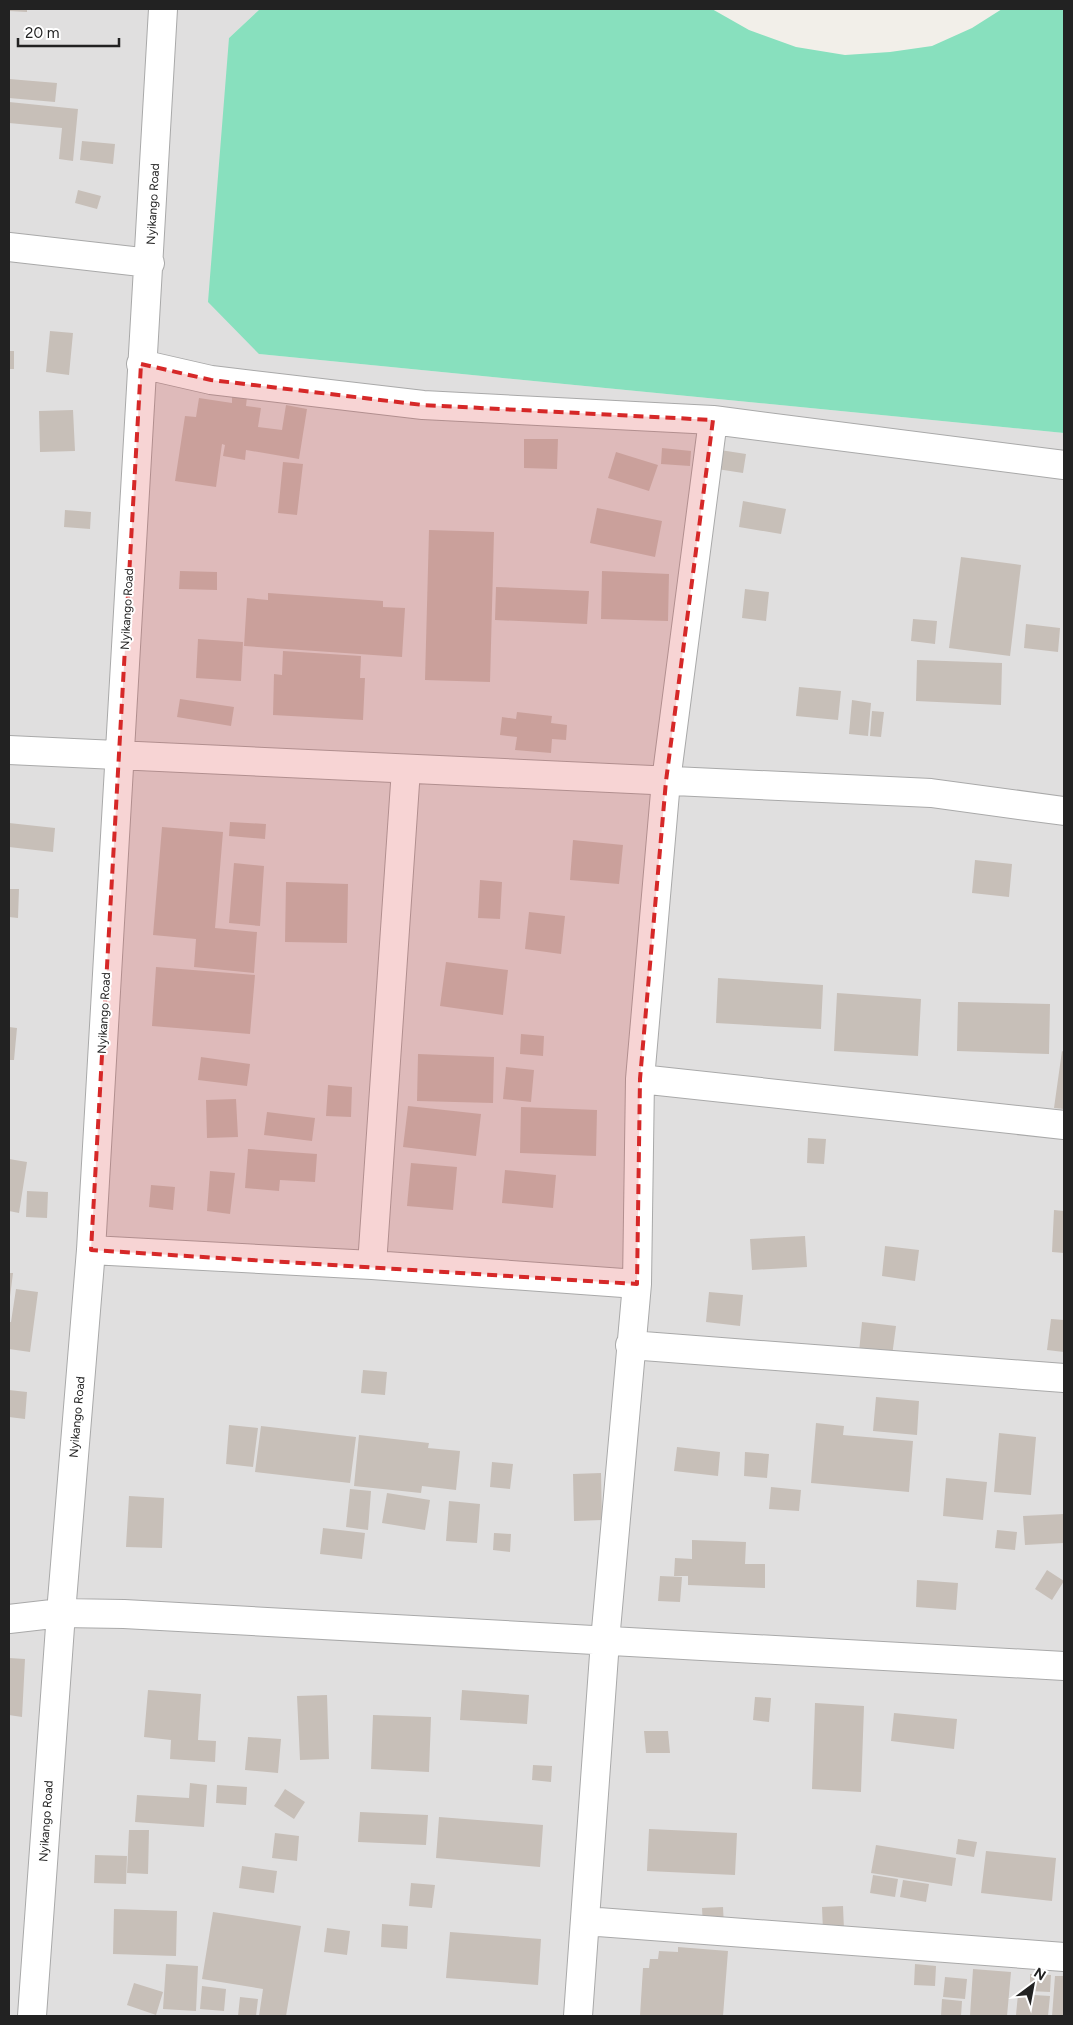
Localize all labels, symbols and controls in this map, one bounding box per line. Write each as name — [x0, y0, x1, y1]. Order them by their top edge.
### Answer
scale bar — [18, 15, 119, 47]
text: 20 m — [25, 24, 59, 42]
street label: Nyikango Road — [144, 163, 162, 245]
street label: Nyikango Road — [118, 568, 136, 650]
street label: Nyikango Road — [95, 972, 113, 1054]
street label: Nyikango Road — [66, 1376, 88, 1458]
street label: Nyikango Road — [36, 1780, 56, 1862]
north arrow — [1008, 1960, 1058, 2010]
text: N — [1031, 1964, 1049, 1984]

